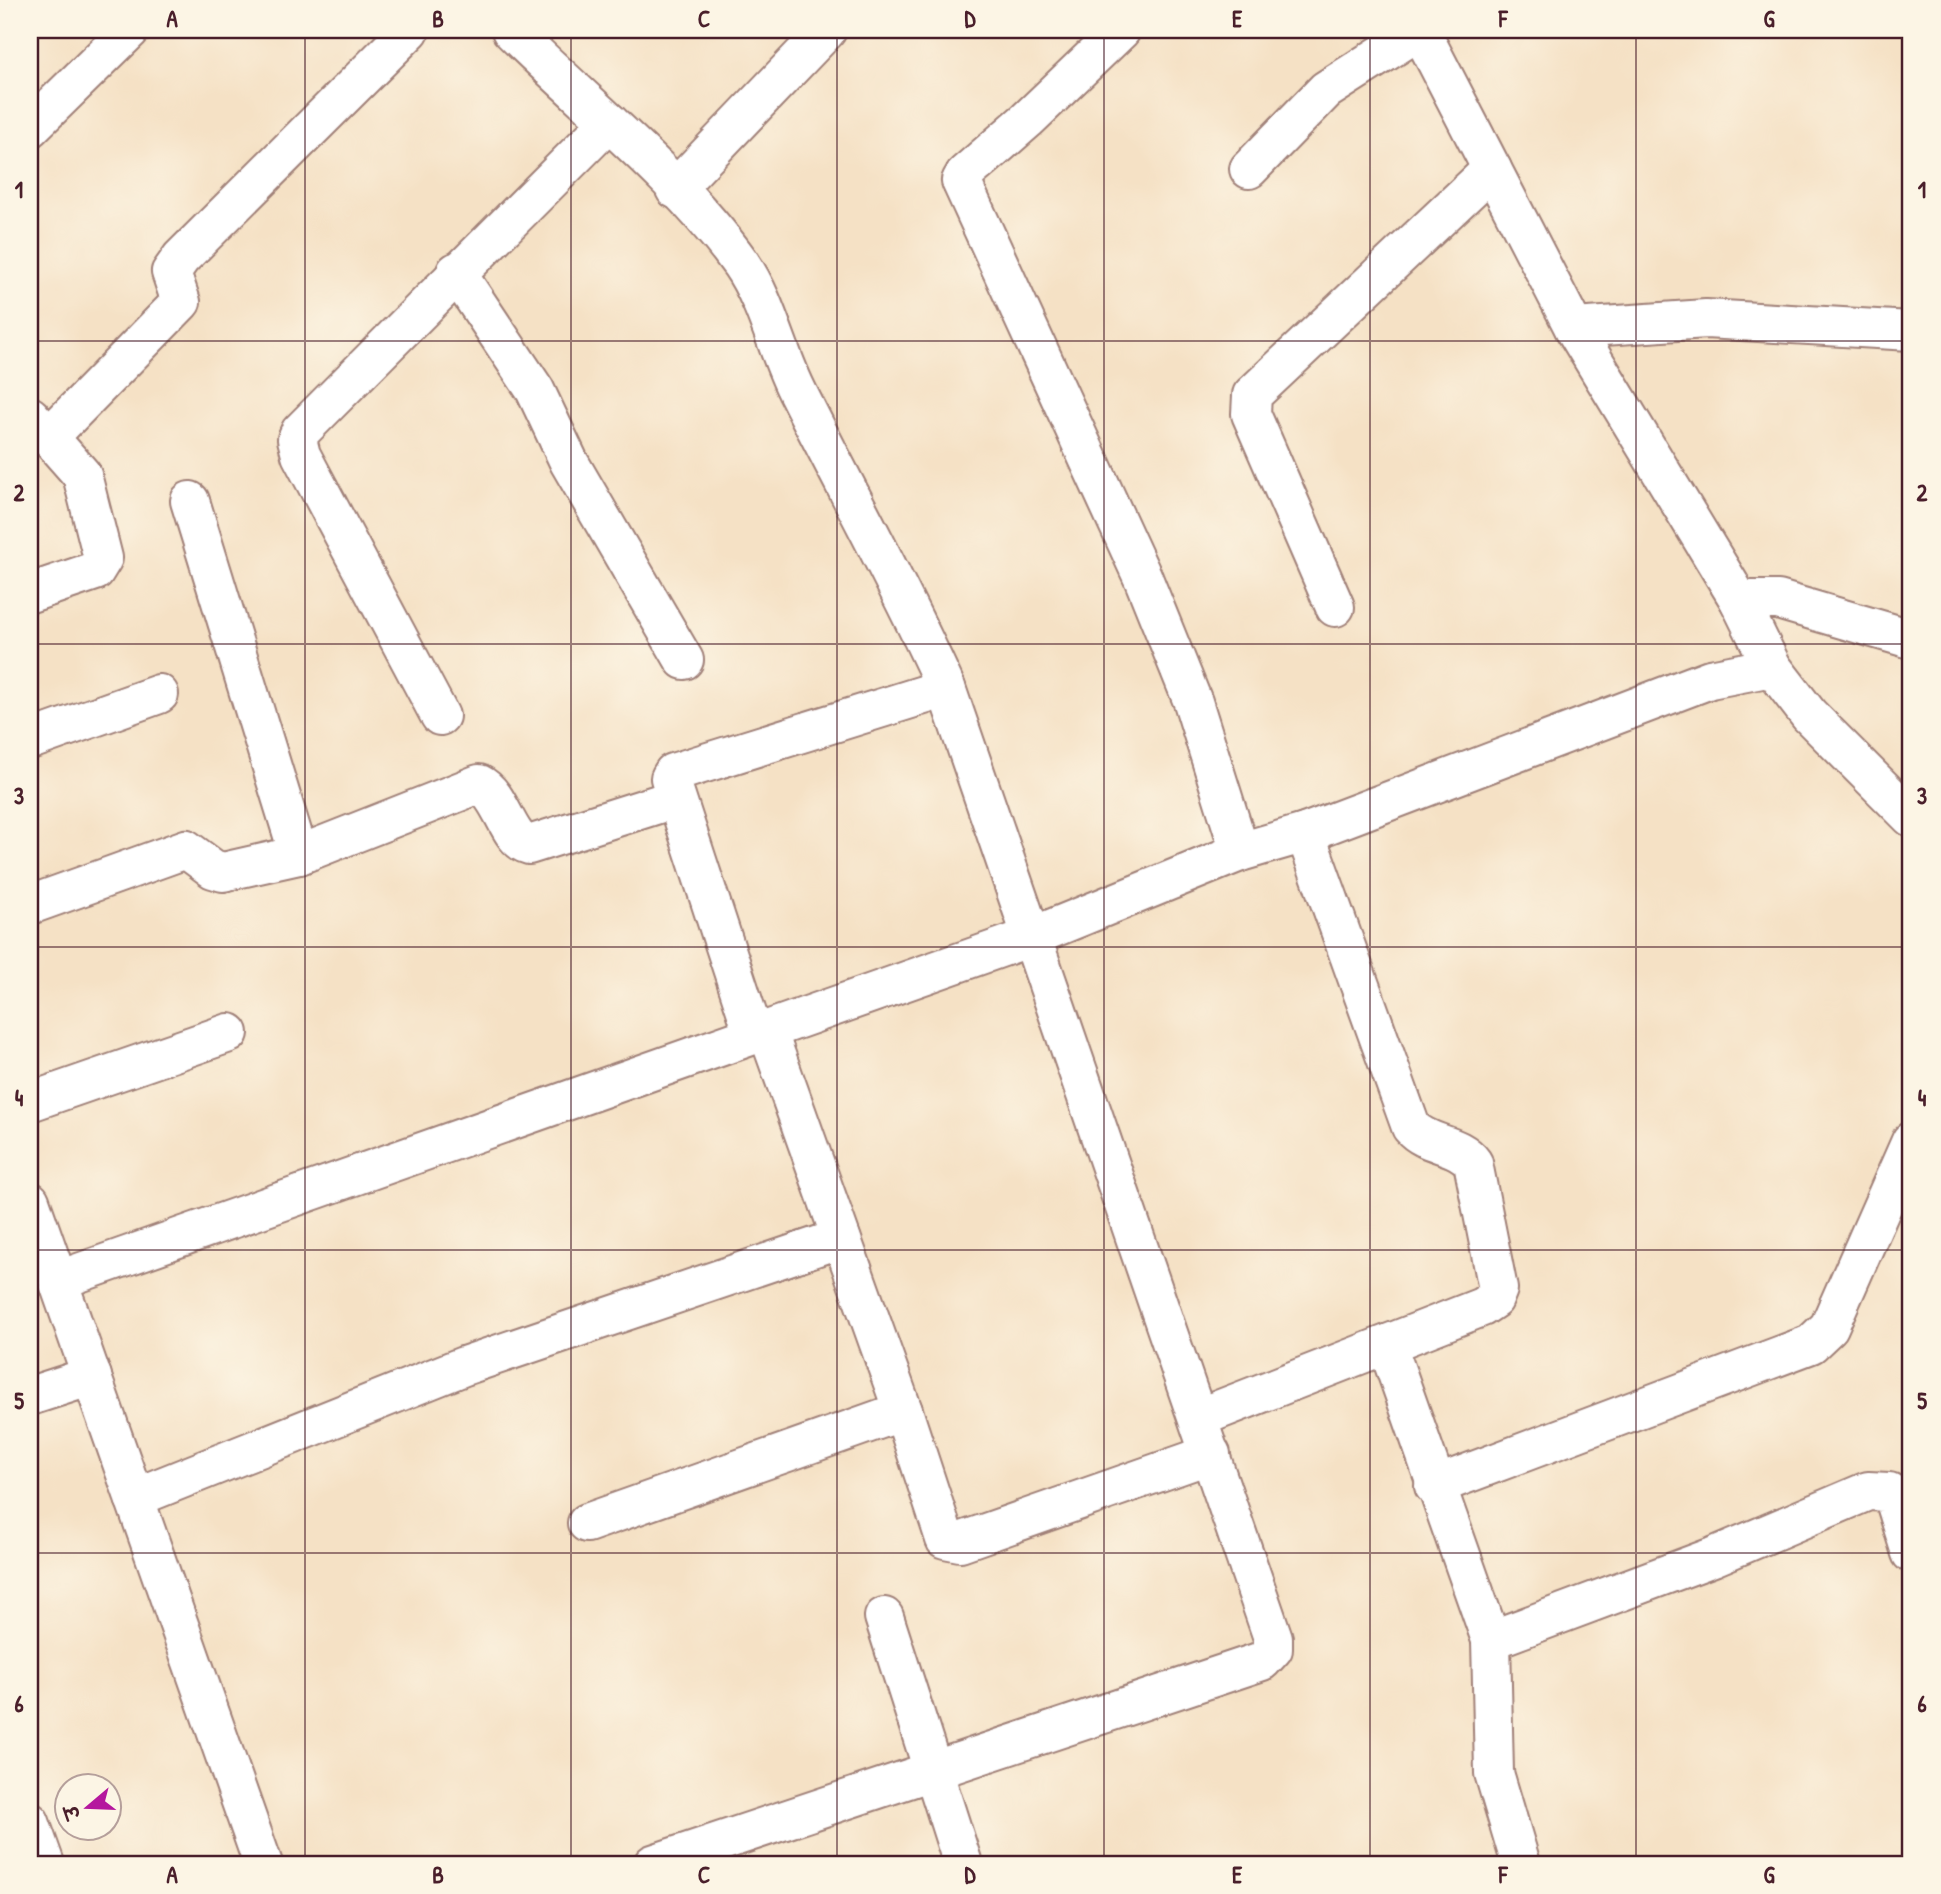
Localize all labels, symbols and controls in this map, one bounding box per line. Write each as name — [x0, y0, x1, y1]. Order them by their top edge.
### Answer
text: A — [166, 3, 178, 34]
text: B — [432, 3, 444, 34]
text: C — [698, 3, 710, 34]
text: D — [965, 3, 977, 34]
text: E — [1232, 3, 1243, 34]
text: F — [1498, 3, 1509, 34]
text: G — [1763, 3, 1775, 34]
text: 1 — [15, 174, 23, 205]
text: 1 — [1918, 174, 1926, 205]
text: 2 — [14, 477, 25, 508]
text: 2 — [1917, 477, 1928, 508]
text: 3 — [14, 780, 24, 811]
text: 3 — [1917, 780, 1927, 811]
text: 4 — [15, 1082, 24, 1113]
text: 4 — [1918, 1082, 1927, 1113]
text: 5 — [14, 1385, 24, 1416]
text: 5 — [1917, 1385, 1927, 1416]
text: 6 — [14, 1688, 24, 1719]
text: 6 — [1917, 1688, 1927, 1719]
north arrow — [52, 1772, 122, 1842]
text: उ — [57, 1800, 87, 1825]
text: A — [166, 1859, 178, 1890]
text: B — [432, 1859, 444, 1890]
text: C — [698, 1859, 710, 1890]
text: D — [965, 1859, 977, 1890]
text: E — [1232, 1859, 1243, 1890]
text: F — [1498, 1859, 1509, 1890]
text: G — [1763, 1859, 1775, 1890]

